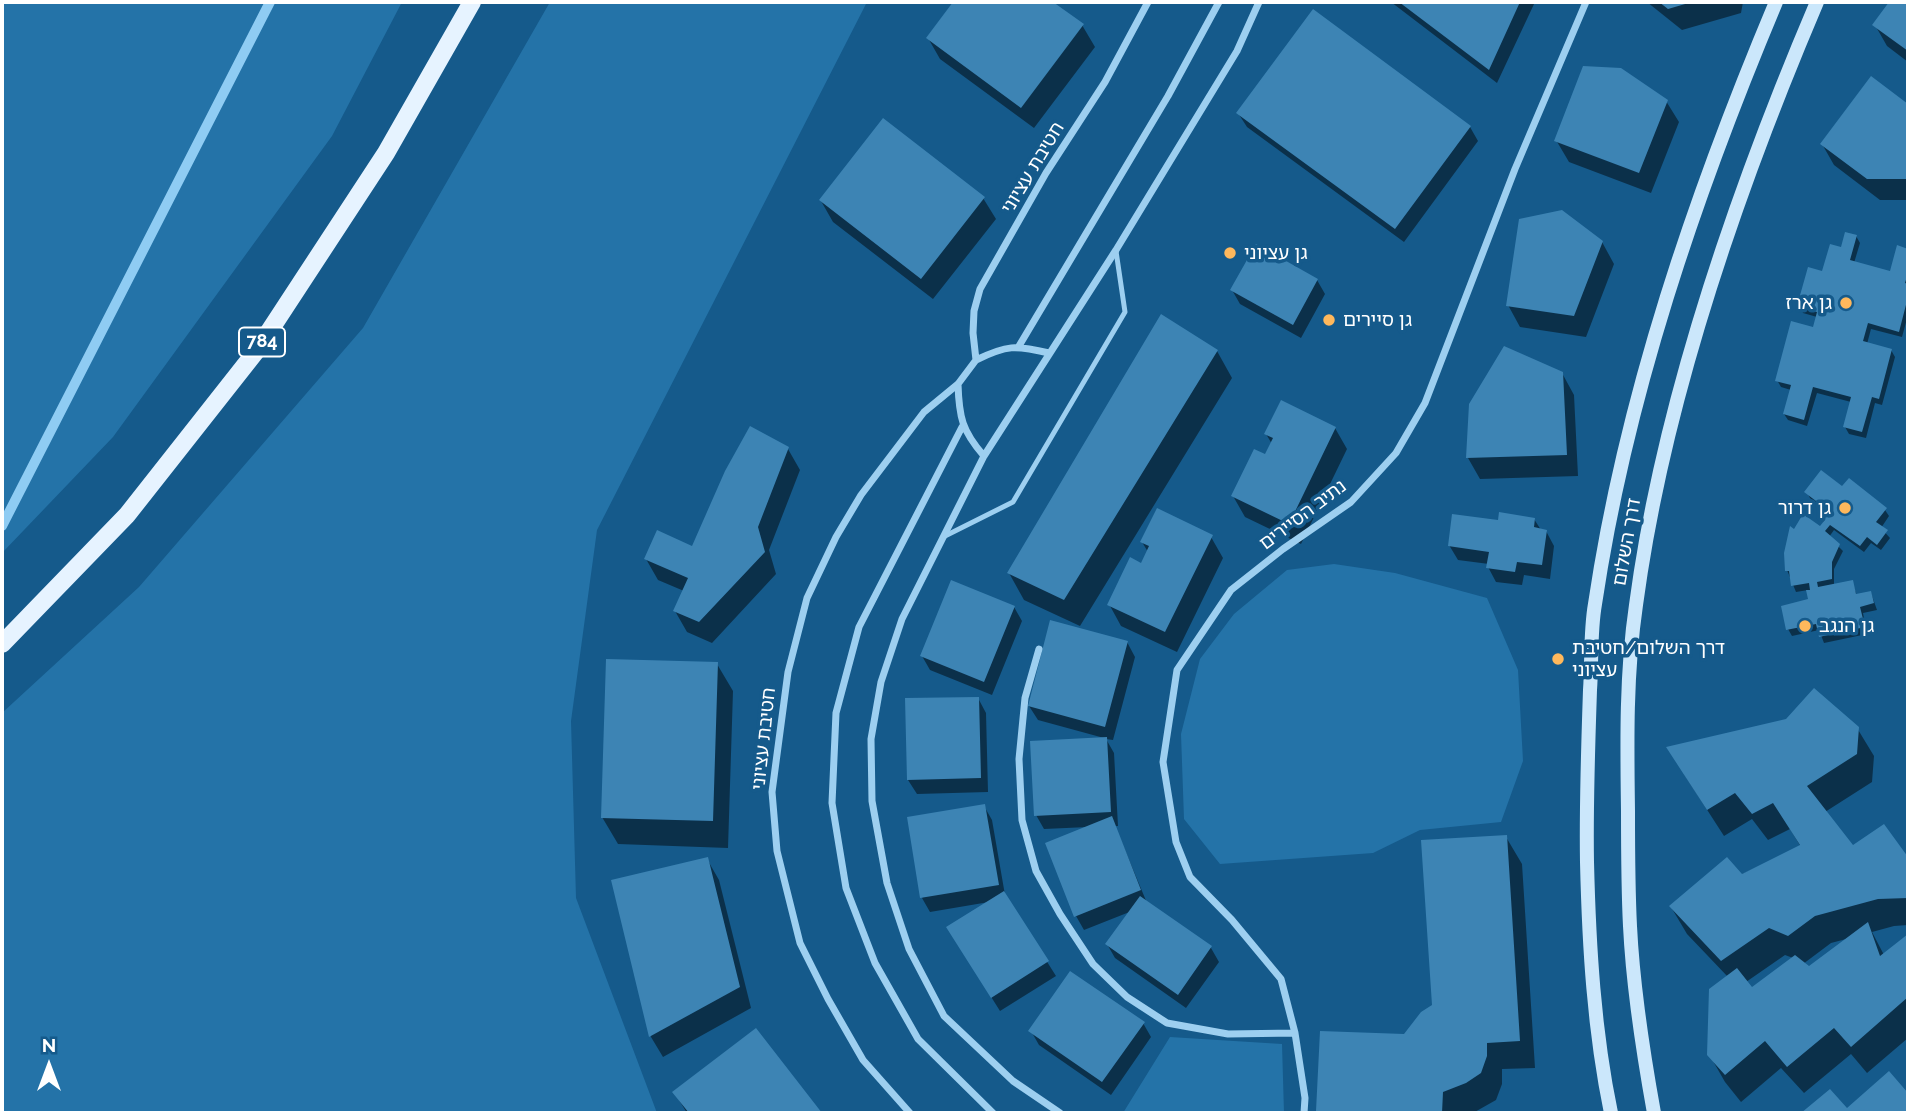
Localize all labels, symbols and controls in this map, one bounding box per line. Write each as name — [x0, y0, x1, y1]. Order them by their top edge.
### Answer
street label: חטיבת עציוני — [997, 118, 1069, 218]
place label: גן עציוני — [1244, 242, 1308, 264]
marker: גן עציוני — [1222, 245, 1238, 261]
place label: גן ארז — [1786, 292, 1832, 314]
marker: גן ארז — [1838, 295, 1854, 311]
place label: גן סיירים — [1343, 309, 1412, 331]
marker: גן סיירים — [1321, 312, 1337, 328]
road number: 784 — [239, 328, 285, 356]
street label: נתיב הסיירים — [1255, 475, 1351, 555]
street label: דרך השלום — [1608, 496, 1646, 588]
place label: גן דרור — [1778, 497, 1831, 519]
marker: גן דרור — [1837, 500, 1853, 516]
place label: גן הנגב — [1819, 615, 1874, 637]
marker: גן הנגב — [1797, 618, 1813, 634]
place label: דרך השלום/חטיבת עציוני — [1572, 637, 1725, 681]
marker: דרך השלום/חטיבת עציוני — [1550, 651, 1566, 667]
street label: חטיבת עציוני — [747, 687, 781, 791]
north arrow — [14, 1031, 84, 1101]
text: N — [42, 1034, 56, 1056]

